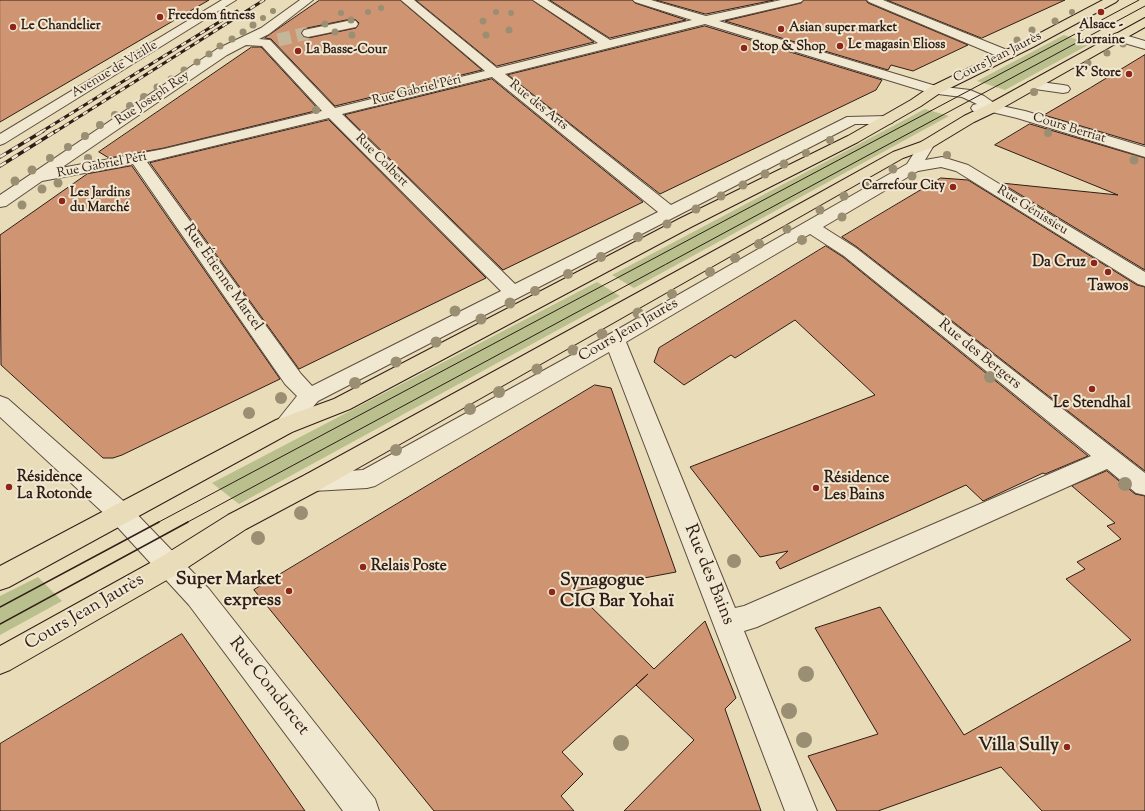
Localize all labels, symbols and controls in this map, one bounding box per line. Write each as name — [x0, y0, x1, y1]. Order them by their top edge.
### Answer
marker: Alsace - Lorraine — [1096, 7, 1106, 17]
place label: Freedom fitness — [168, 9, 255, 25]
marker: Freedom fitness — [155, 12, 165, 22]
place label: Alsace - Lorraine — [1077, 18, 1125, 49]
place label: Le Chandelier — [21, 19, 101, 35]
place label: Asian super market — [789, 21, 897, 37]
marker: Le Chandelier — [8, 22, 18, 32]
marker: Asian super market — [776, 24, 786, 34]
street label: Cours Jean Jaurès — [951, 29, 1045, 87]
street label: Avenue de Vizille — [69, 38, 161, 102]
place label: Le magasin Elioss — [848, 38, 945, 54]
place label: Stop & Shop — [752, 40, 826, 56]
marker: Le magasin Elioss — [835, 41, 845, 51]
place label: La Basse-Cour — [306, 43, 387, 59]
marker: Stop & Shop — [739, 43, 749, 53]
marker: La Basse-Cour — [293, 46, 303, 56]
place label: K' Store — [1075, 66, 1121, 82]
street label: Rue Joseph Rey — [113, 68, 193, 130]
marker: K' Store — [1124, 69, 1134, 79]
street label: Rue Gabriel Péri — [371, 72, 463, 110]
street label: Rue des Arts — [505, 78, 571, 134]
street label: Cours Berriat — [1031, 111, 1107, 147]
street label: Rue Colbert — [351, 131, 411, 191]
street label: Rue Gabriel Péri — [56, 150, 148, 182]
place label: Carrefour City — [862, 179, 945, 195]
marker: Carrefour City — [948, 182, 958, 192]
street label: Rue Génissieu — [994, 183, 1070, 239]
place label: Les Jardins du Marché — [70, 186, 130, 217]
marker: Les Jardins du Marché — [57, 196, 67, 206]
street label: Rue Étienne Marcel — [178, 221, 266, 335]
place label: Da Cruz — [1032, 254, 1086, 272]
marker: Da Cruz — [1089, 258, 1099, 268]
marker: Tawos — [1103, 267, 1113, 277]
place label: Tawos — [1088, 278, 1128, 296]
street label: Cours Jean Jaurès — [576, 295, 682, 367]
street label: Rue des Bergers — [934, 316, 1024, 394]
marker: Le Stendhal — [1087, 384, 1097, 394]
place label: Le Stendhal — [1053, 395, 1131, 413]
place label: Résidence La Rotonde — [17, 469, 92, 504]
place label: Résidence Les Bains — [824, 470, 889, 505]
marker: Résidence La Rotonde — [4, 482, 14, 492]
marker: Résidence Les Bains — [811, 483, 821, 493]
street label: Rue des Bains — [678, 521, 738, 629]
place label: Relais Poste — [371, 558, 447, 576]
marker: Relais Poste — [358, 562, 368, 572]
street label: Cours Jean Jaurès — [22, 570, 148, 656]
place label: Super Market express — [176, 570, 281, 612]
place label: Synagogue CIG Bar Yohaï — [560, 571, 674, 614]
marker: Super Market express — [284, 586, 294, 596]
marker: Synagogue CIG Bar Yohaï — [547, 587, 557, 597]
street label: Rue Condorcet — [223, 634, 313, 740]
place label: Villa Sully — [978, 736, 1059, 758]
marker: Villa Sully — [1062, 742, 1072, 752]

